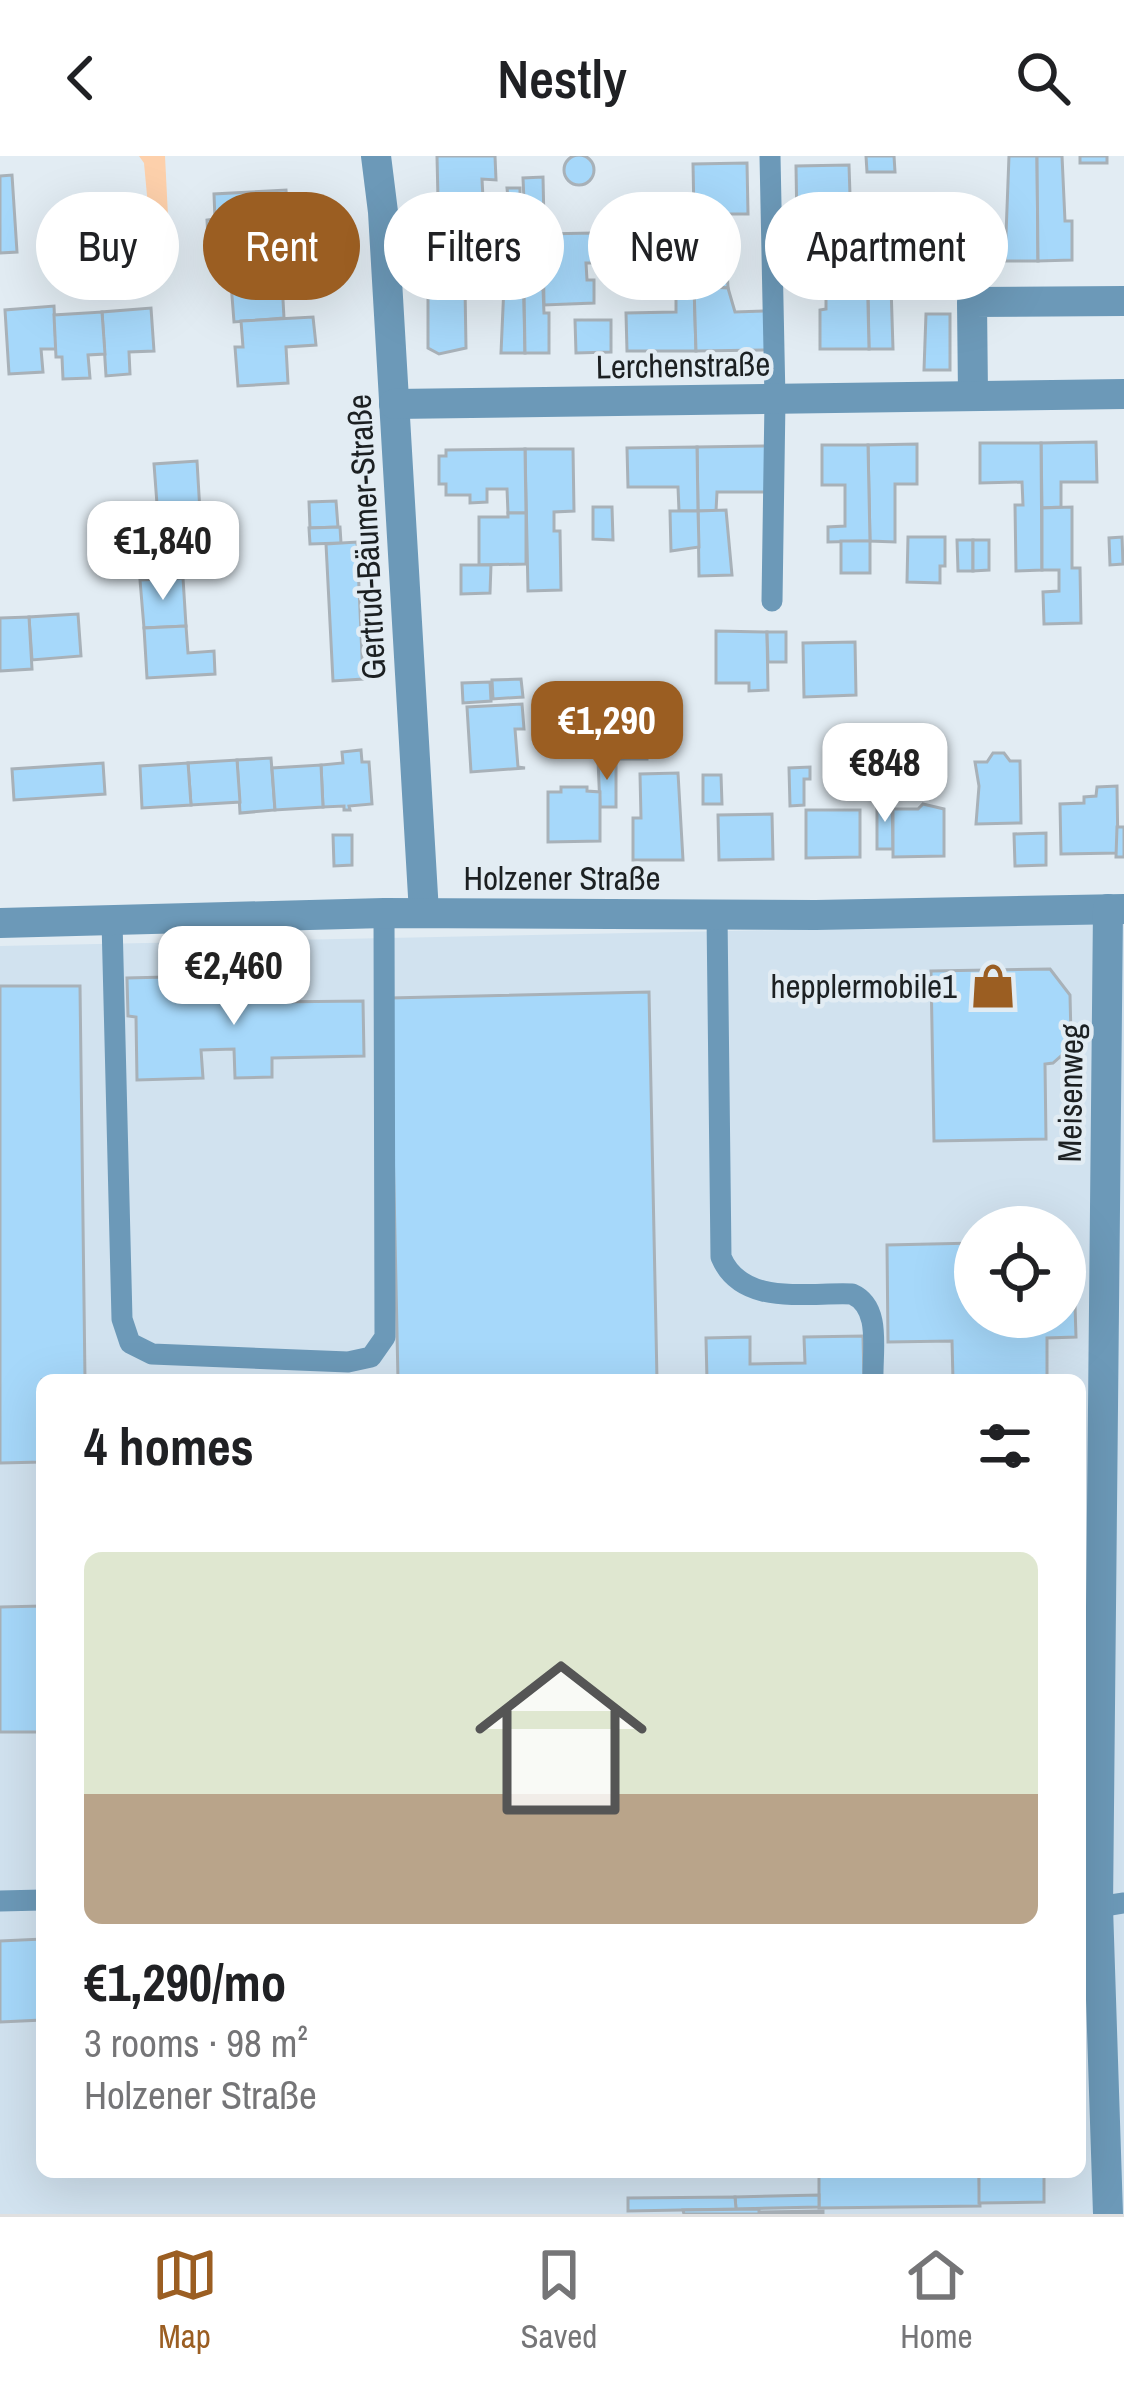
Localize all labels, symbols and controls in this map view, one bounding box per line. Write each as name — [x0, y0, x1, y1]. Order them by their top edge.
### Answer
text: Nestly — [497, 42, 627, 115]
icon: back — [48, 45, 114, 111]
icon: search — [1010, 45, 1076, 111]
chip: Buy — [36, 192, 179, 300]
chip: Rent — [203, 192, 360, 300]
chip: Filters — [384, 192, 564, 300]
chip: New — [588, 192, 741, 300]
chip: Apartment — [765, 192, 1008, 300]
street label: Lerchenstraße — [595, 341, 771, 389]
street label: Gertrud-Bäumer-Straße — [337, 393, 395, 681]
pin: €1,840 — [65, 501, 261, 603]
text: €1,840 — [114, 514, 212, 566]
pin: €1,290 — [509, 681, 705, 783]
text: €1,290 — [558, 694, 656, 746]
pin: €848 — [814, 723, 956, 825]
text: €848 — [849, 736, 921, 788]
street label: Holzener Straße — [463, 856, 661, 900]
pin: €2,460 — [136, 926, 332, 1028]
text: €2,460 — [185, 939, 283, 991]
shop icon: hepplermobile1 — [968, 961, 1018, 1011]
place label: hepplermobile1 — [770, 964, 957, 1008]
street label: Meisenweg — [1047, 1023, 1093, 1163]
map controls — [954, 1206, 1086, 1338]
button: locate — [954, 1206, 1086, 1338]
text: 4 homes — [84, 1412, 254, 1481]
icon: filters — [972, 1413, 1038, 1479]
icon: home — [453, 1630, 669, 1846]
text: €1,290/mo — [84, 1948, 286, 2017]
text: 3 rooms · 98 m² — [84, 2017, 308, 2069]
text: Holzener Straße — [84, 2069, 317, 2121]
tab: Map — [152, 2242, 218, 2358]
tab: Saved — [521, 2242, 597, 2358]
tab: Home — [900, 2242, 972, 2358]

